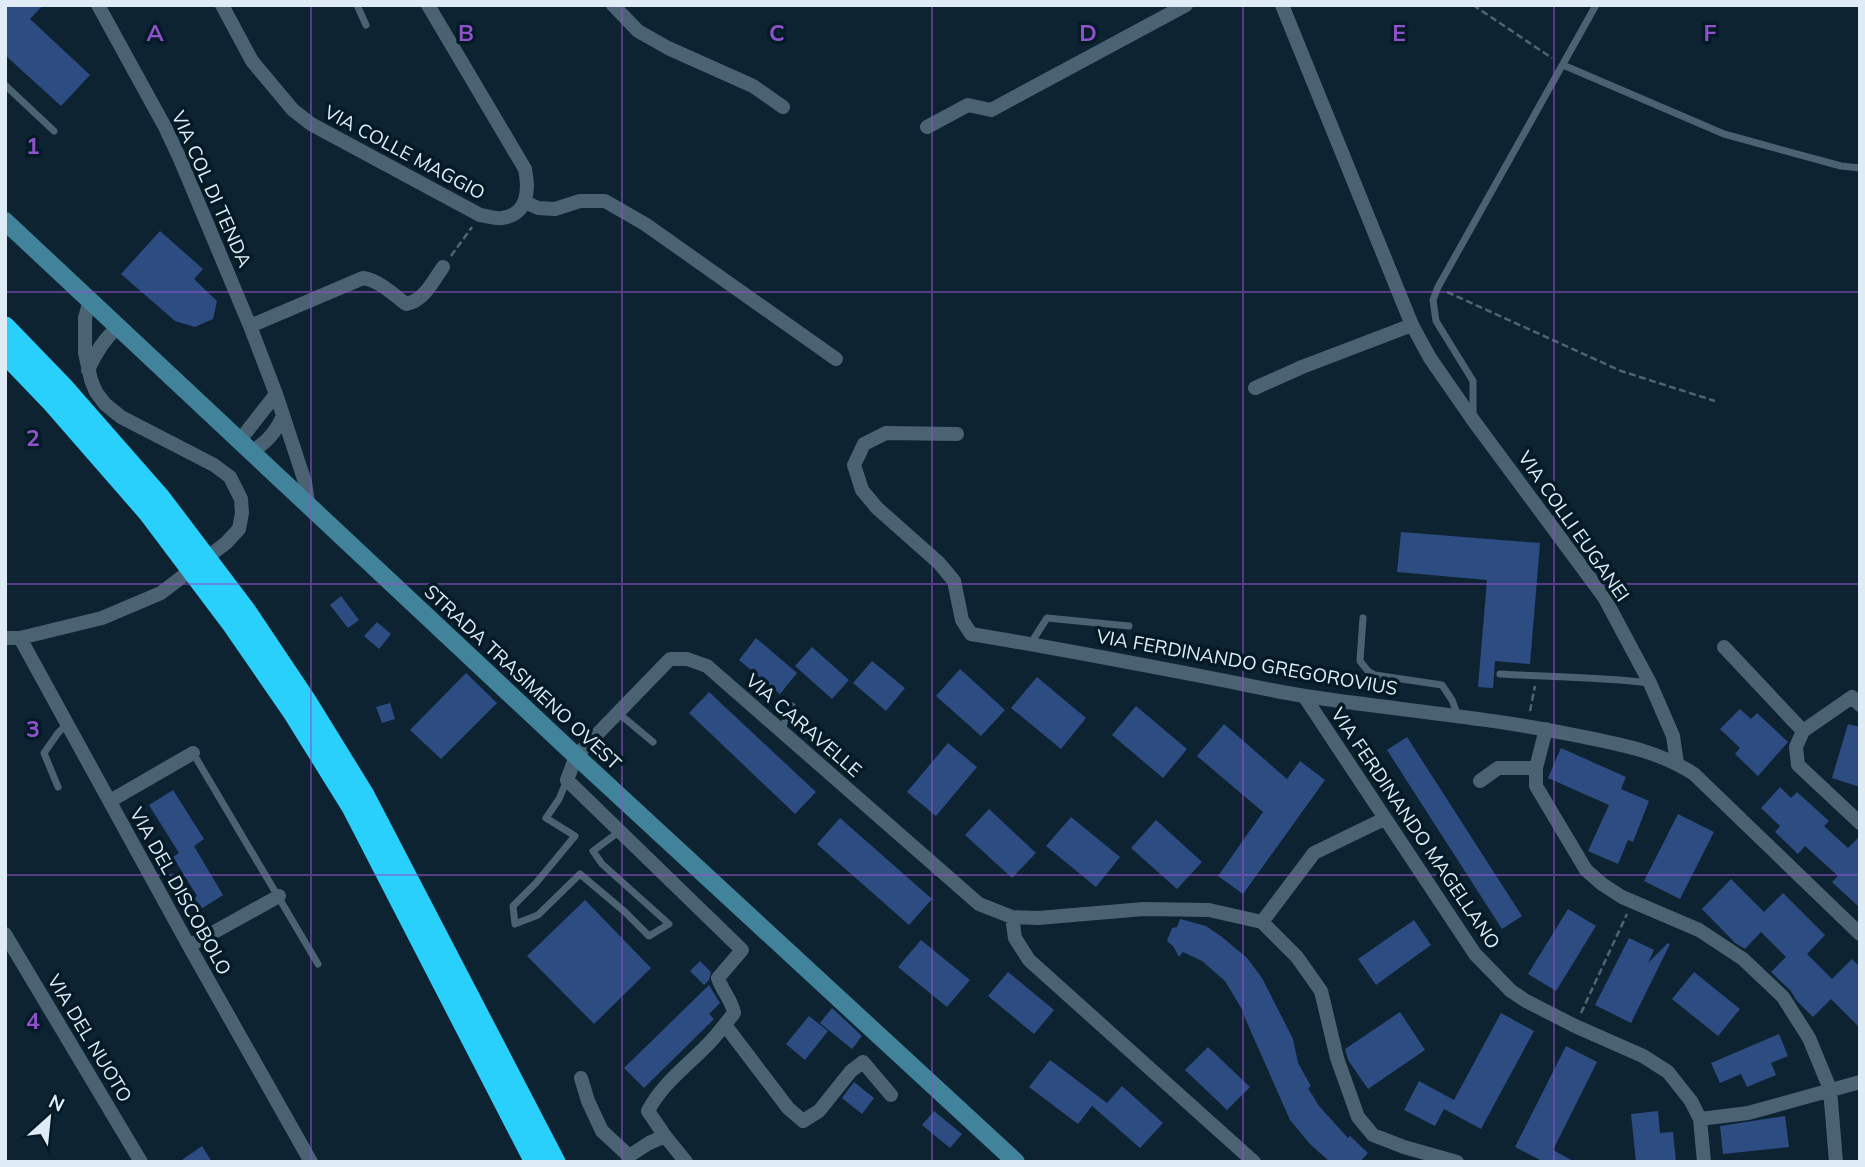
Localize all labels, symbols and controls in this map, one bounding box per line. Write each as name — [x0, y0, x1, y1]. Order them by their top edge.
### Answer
text: A — [146, 18, 164, 47]
text: B — [458, 18, 474, 47]
text: C — [769, 18, 785, 47]
text: D — [1079, 18, 1097, 47]
text: E — [1392, 18, 1406, 47]
text: F — [1703, 18, 1717, 47]
street label: VIA COLLE MAGGIO — [321, 99, 489, 205]
street label: VIA COL DI TENDA — [167, 107, 257, 271]
text: 1 — [26, 131, 40, 160]
text: 2 — [26, 423, 40, 452]
street label: VIA COLLI EUGANEI — [1513, 446, 1635, 606]
street label: STRADA TRASIMENO OVEST — [419, 579, 627, 775]
street label: VIA FERDINANDO GREGOROVIUS — [1095, 624, 1399, 700]
street label: VIA CARAVELLE — [741, 668, 867, 782]
street label: VIA FERDINANDO MAGELLANO — [1326, 703, 1506, 953]
text: 3 — [26, 714, 40, 743]
street label: VIA DEL DISCOBOLO — [125, 803, 237, 979]
street label: VIA DEL NUOTO — [43, 970, 137, 1106]
text: 4 — [26, 1006, 40, 1035]
north arrow — [14, 1083, 84, 1153]

